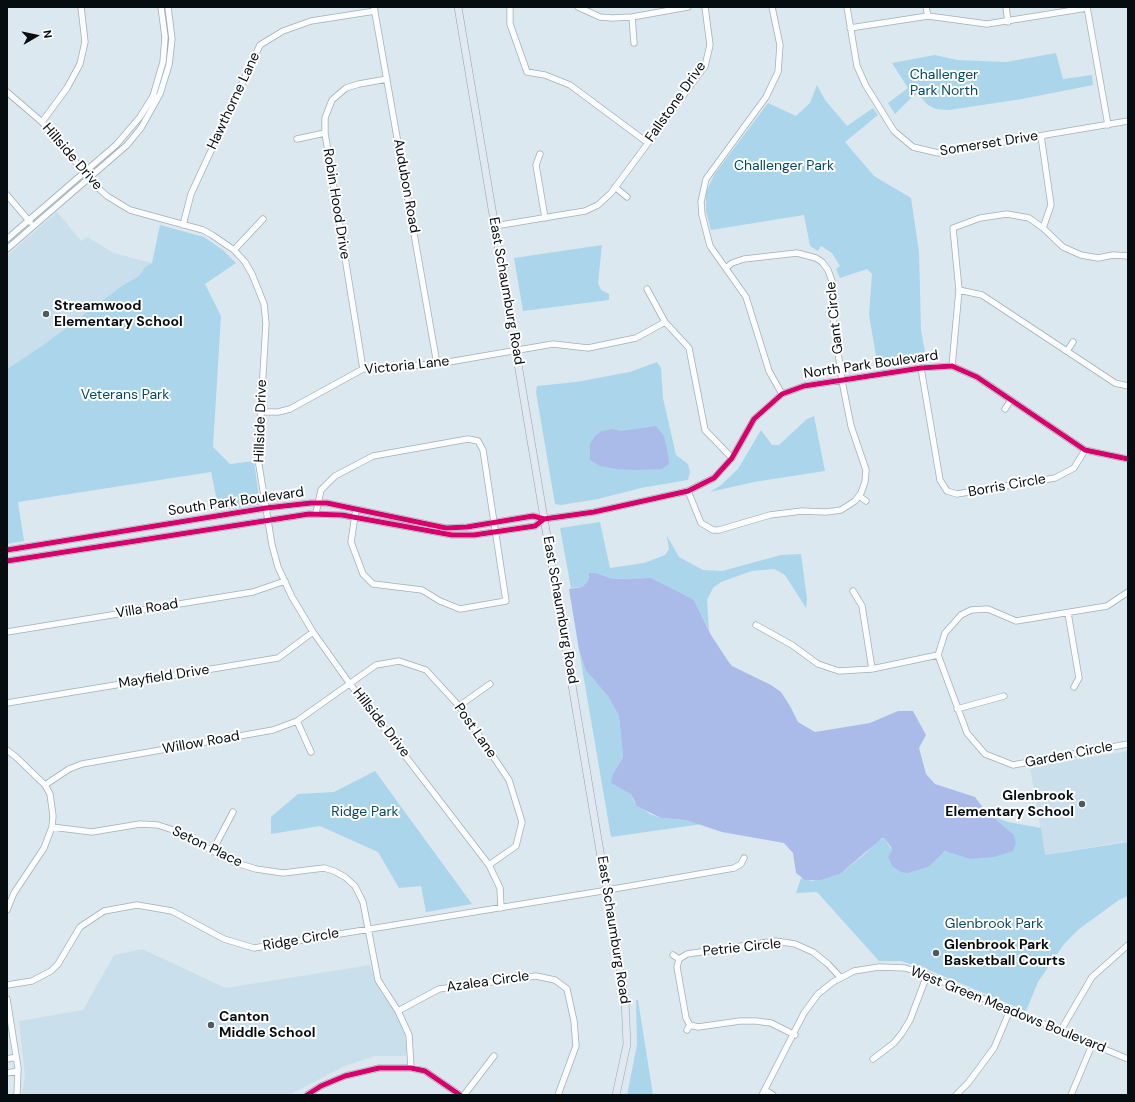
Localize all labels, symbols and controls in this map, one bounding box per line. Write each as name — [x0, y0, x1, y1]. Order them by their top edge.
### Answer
north arrow — [16, 16, 56, 56]
text: N — [40, 29, 55, 39]
street label: Hawthorne Lane — [204, 50, 264, 152]
street label: Fallstone Drive — [642, 59, 710, 145]
park label: Challenger Park North — [910, 67, 978, 100]
street label: Hillside Drive — [38, 120, 106, 194]
street label: Somerset Drive — [939, 128, 1039, 160]
street label: Audubon Road — [389, 138, 423, 234]
street label: Robin Hood Drive — [319, 147, 353, 261]
park label: Challenger Park — [734, 158, 834, 174]
street label: East Schaumburg Road — [485, 216, 527, 366]
street label: Gant Circle — [823, 281, 847, 355]
place label: Streamwood Elementary School — [54, 298, 183, 330]
marker: Streamwood Elementary School — [41, 309, 51, 319]
street label: North Park Boulevard — [803, 347, 939, 383]
street label: Victoria Lane — [364, 353, 450, 379]
street label: Hillside Drive — [251, 379, 271, 463]
park label: Veterans Park — [81, 387, 169, 403]
street label: Borris Circle — [967, 471, 1047, 501]
street label: South Park Boulevard — [167, 484, 305, 520]
street label: East Schaumburg Road — [539, 535, 581, 685]
street label: Villa Road — [115, 596, 179, 622]
street label: Mayfield Drive — [117, 662, 211, 692]
street label: Hillside Drive — [349, 685, 413, 761]
street label: Post Lane — [450, 700, 500, 762]
street label: Willow Road — [161, 728, 241, 758]
street label: Garden Circle — [1024, 738, 1114, 772]
place label: Glenbrook Elementary School — [945, 788, 1074, 820]
marker: Glenbrook Elementary School — [1077, 799, 1087, 809]
park label: Ridge Park — [331, 804, 399, 820]
street label: Seton Place — [169, 823, 245, 871]
street label: East Schaumburg Road — [593, 855, 633, 1005]
park label: Glenbrook Park — [945, 916, 1043, 932]
street label: Ridge Circle — [262, 925, 340, 955]
street label: Petrie Circle — [702, 936, 782, 960]
place label: Glenbrook Park Basketball Courts — [944, 937, 1065, 970]
marker: Glenbrook Park Basketball Courts — [931, 948, 941, 958]
street label: West Green Meadows Boulevard — [908, 963, 1108, 1057]
street label: Azalea Circle — [446, 968, 530, 996]
place label: Canton Middle School — [219, 1009, 315, 1042]
marker: Canton Middle School — [206, 1020, 216, 1030]

